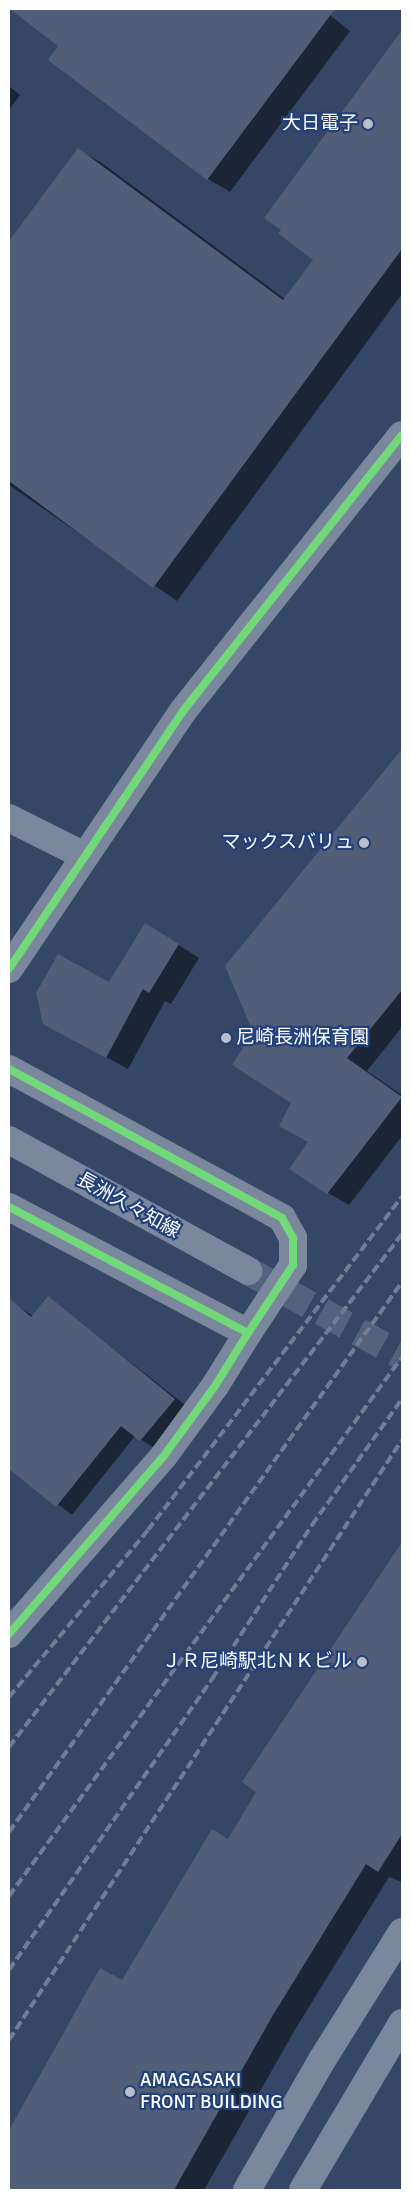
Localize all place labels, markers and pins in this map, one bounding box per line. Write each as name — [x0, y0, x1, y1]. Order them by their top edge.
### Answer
place label: 大日電子 — [282, 113, 358, 135]
marker: 大日電子 — [362, 118, 374, 130]
place label: マックスバリュ — [221, 832, 354, 854]
marker: マックスバリュ — [358, 837, 370, 849]
place label: 尼崎長洲保育園 — [236, 1027, 369, 1049]
marker: 尼崎長洲保育園 — [220, 1032, 232, 1044]
place label: ＪＲ尼崎駅北ＮＫビル — [162, 1651, 352, 1673]
marker: ＪＲ尼崎駅北ＮＫビル — [356, 1656, 368, 1668]
place label: AMAGASAKI FRONT BUILDING — [140, 2070, 282, 2114]
marker: AMAGASAKI FRONT BUILDING — [124, 2086, 136, 2098]

